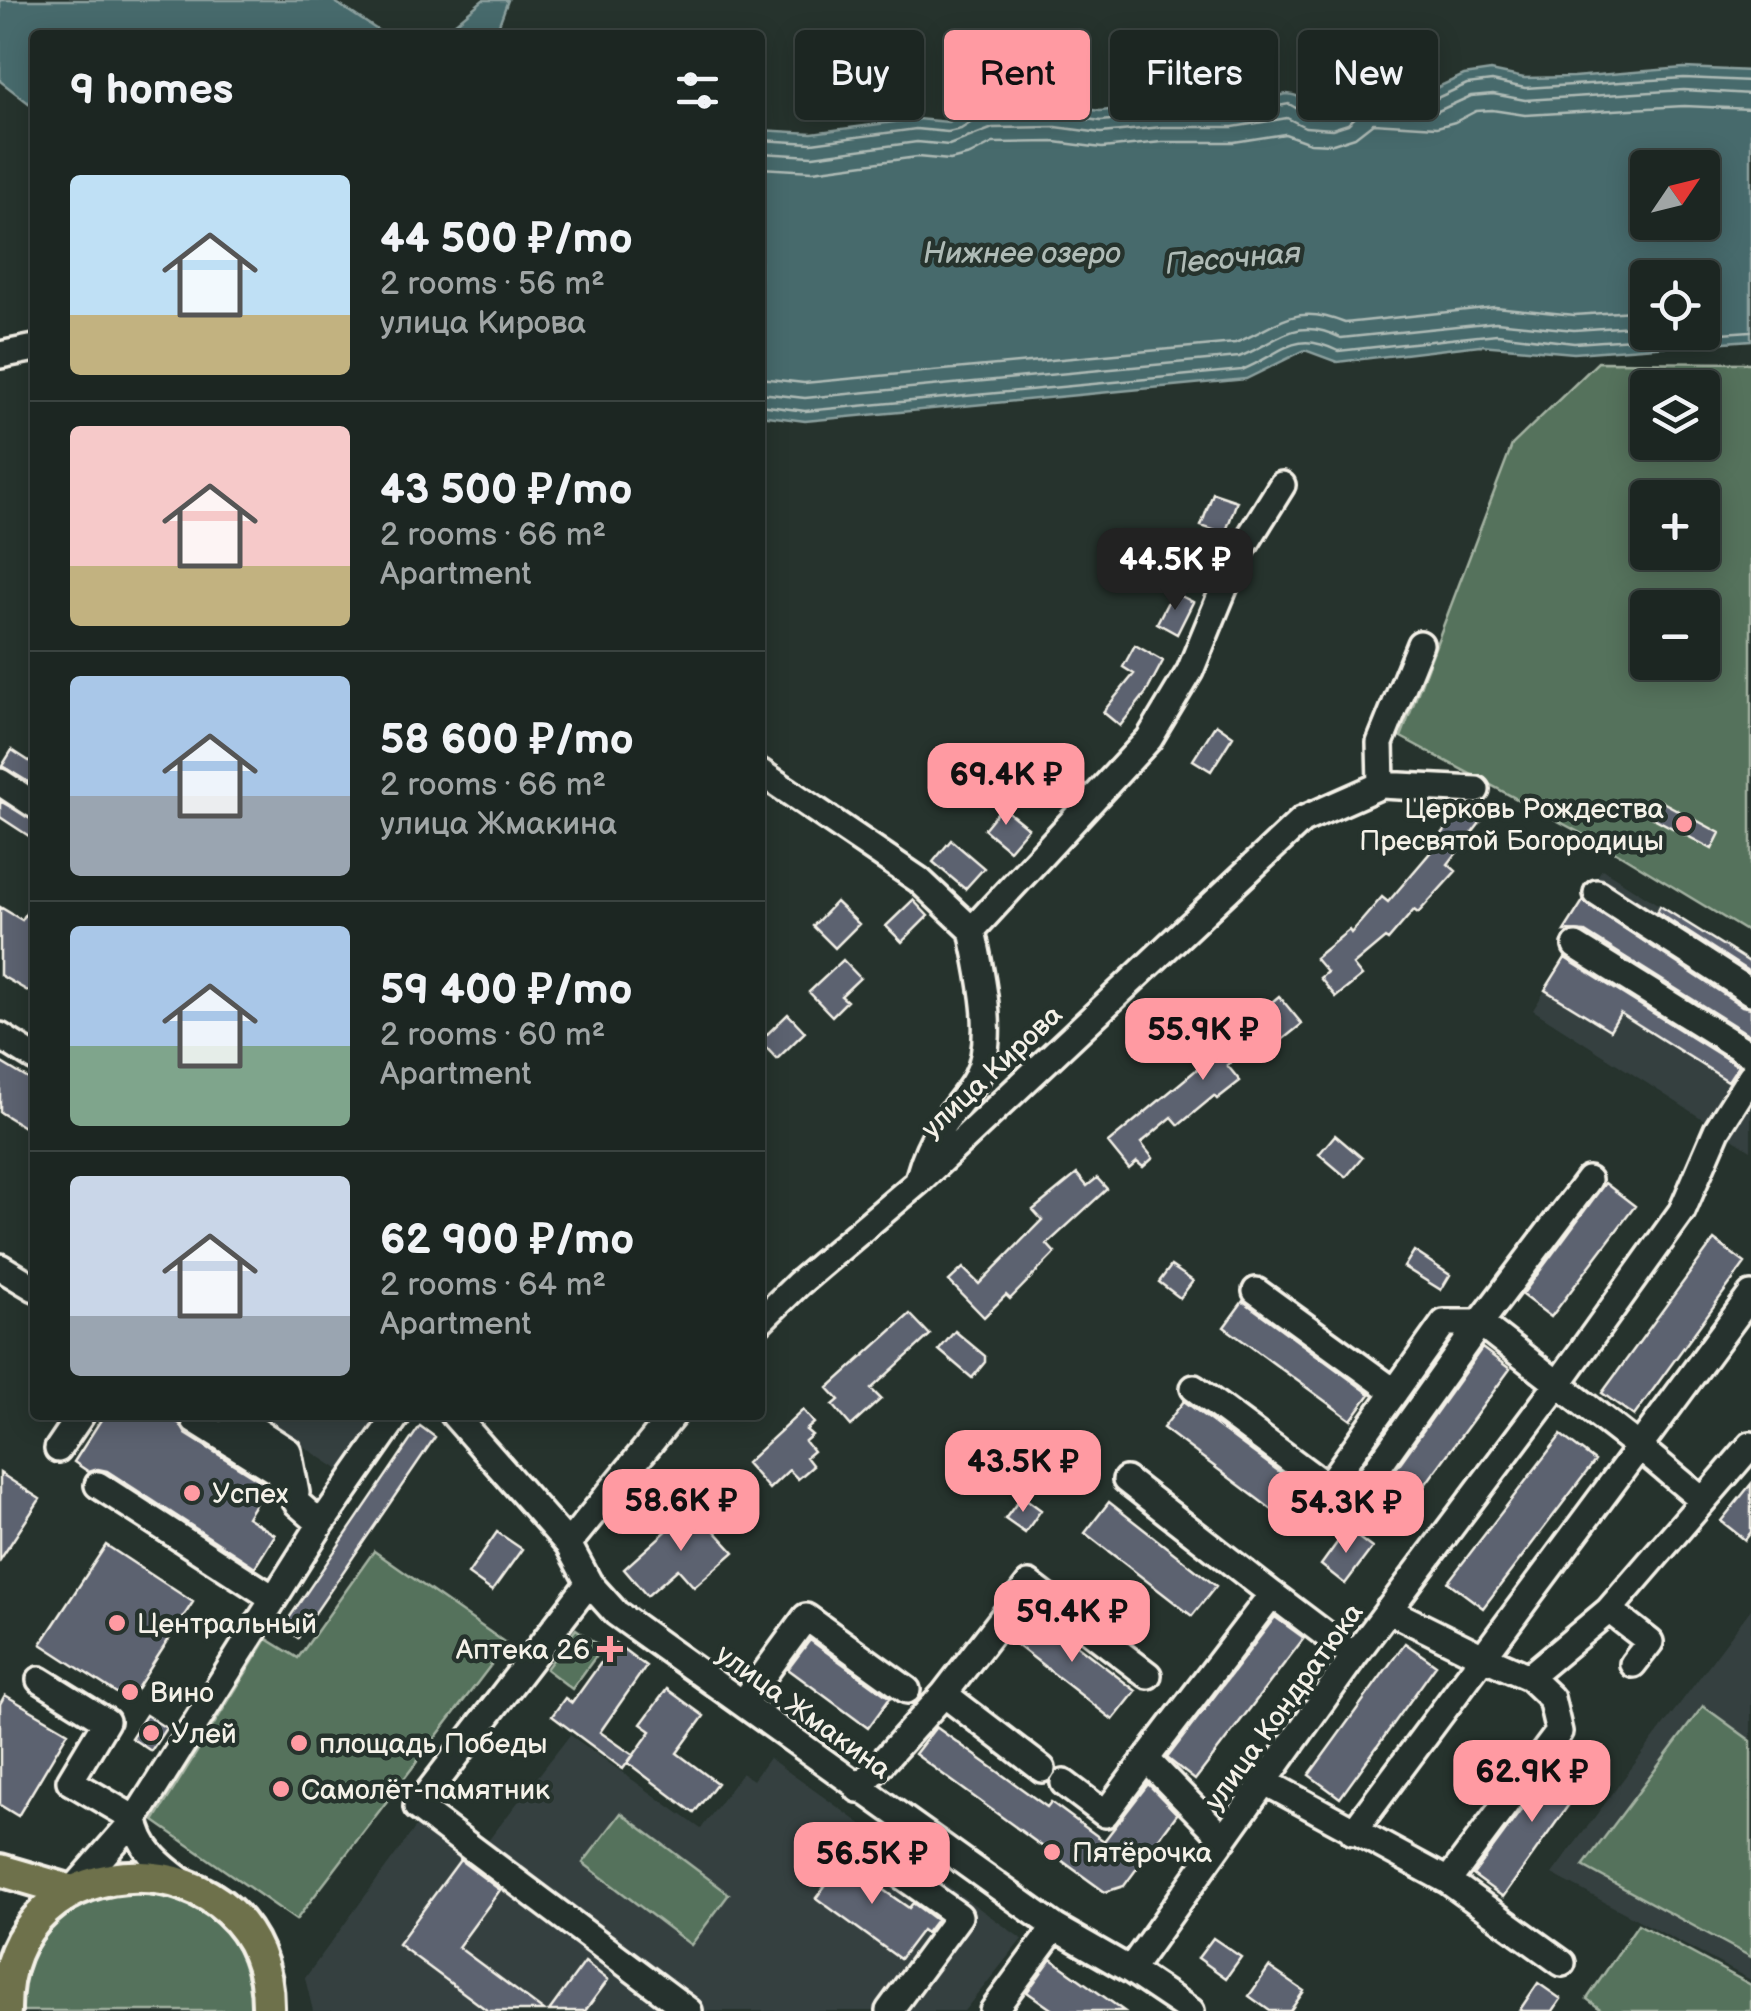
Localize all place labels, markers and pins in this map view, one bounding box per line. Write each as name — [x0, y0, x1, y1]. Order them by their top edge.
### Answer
pin: 44.5K ₽ — [1083, 528, 1267, 613]
pin: 69.4K ₽ — [914, 743, 1098, 828]
place label: Церковь Рождества Пресвятой Богородицы — [1359, 793, 1664, 858]
marker: Церковь Рождества Пресвятой Богородицы — [1673, 813, 1695, 835]
pin: 55.9K ₽ — [1111, 998, 1295, 1083]
pin: 43.5K ₽ — [931, 1430, 1115, 1515]
pin: 58.6K ₽ — [589, 1469, 773, 1554]
pin: 54.3K ₽ — [1254, 1471, 1438, 1556]
place label: Успех — [212, 1478, 289, 1511]
marker: Успех — [181, 1482, 203, 1504]
pin: 59.4K ₽ — [980, 1580, 1164, 1665]
place label: Центральный — [137, 1608, 317, 1641]
marker: Центральный — [106, 1612, 128, 1634]
place label: Аптека 26 — [455, 1634, 590, 1667]
marker: Аптека 26 — [599, 1638, 621, 1660]
place label: Вино — [150, 1677, 214, 1710]
marker: Вино — [119, 1681, 141, 1703]
place label: Улей — [171, 1718, 237, 1751]
marker: Улей — [140, 1722, 162, 1744]
place label: площадь Победы — [319, 1728, 547, 1761]
marker: площадь Победы — [288, 1732, 310, 1754]
pin: 62.9K ₽ — [1440, 1740, 1624, 1825]
place label: Самолёт-памятник — [301, 1774, 550, 1807]
marker: Самолёт-памятник — [270, 1778, 292, 1800]
pin: 56.5K ₽ — [780, 1822, 964, 1907]
place label: Пятёрочка — [1072, 1837, 1213, 1870]
marker: Пятёрочка — [1041, 1841, 1063, 1863]

